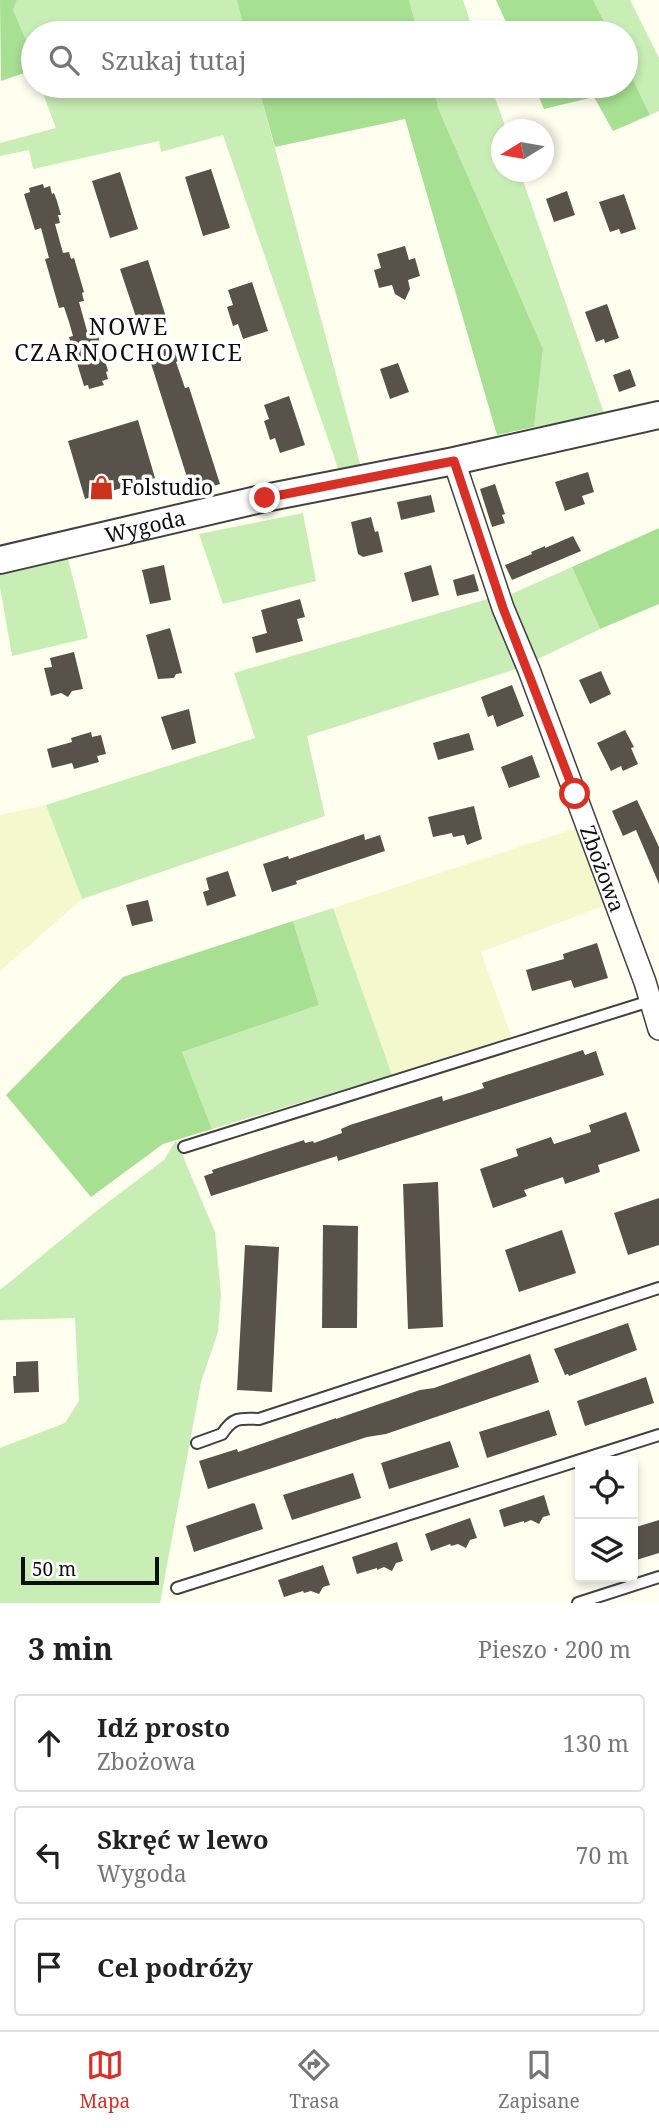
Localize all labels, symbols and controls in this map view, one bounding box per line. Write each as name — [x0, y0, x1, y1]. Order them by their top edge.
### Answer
search box — [21, 21, 638, 98]
icon: search — [45, 41, 83, 79]
text: Szukaj tutaj — [101, 42, 247, 78]
north arrow — [491, 119, 554, 182]
district label: NOWE CZARNOCHOWICE — [14, 310, 244, 368]
shop icon: Folstudio — [87, 473, 115, 501]
place label: Folstudio — [121, 473, 213, 501]
route end — [249, 482, 280, 513]
street label: Wygoda — [102, 503, 188, 549]
route start — [559, 778, 590, 809]
street label: Zbożowa — [574, 821, 632, 916]
map controls — [575, 1456, 638, 1582]
button: locate — [575, 1456, 638, 1519]
button: layers — [575, 1519, 638, 1582]
scale bar — [21, 1554, 159, 1586]
text: 50 m — [32, 1556, 76, 1582]
text: 3 min — [28, 1628, 113, 1669]
text: Pieszo · 200 m — [478, 1633, 631, 1665]
text: Idź prosto — [97, 1709, 230, 1745]
icon: ahead — [30, 1724, 68, 1762]
text: 130 m — [563, 1727, 629, 1759]
text: Zbożowa — [97, 1745, 196, 1777]
text: Skręć w lewo — [97, 1821, 269, 1857]
icon: left — [30, 1836, 68, 1874]
text: 70 m — [576, 1839, 629, 1871]
text: Wygoda — [97, 1857, 187, 1889]
icon: arrive — [30, 1948, 68, 1986]
text: Cel podróży — [97, 1949, 253, 1985]
tab: Mapa — [79, 2046, 130, 2114]
tab: Trasa — [289, 2046, 339, 2114]
tab: Zapisane — [498, 2046, 580, 2114]

